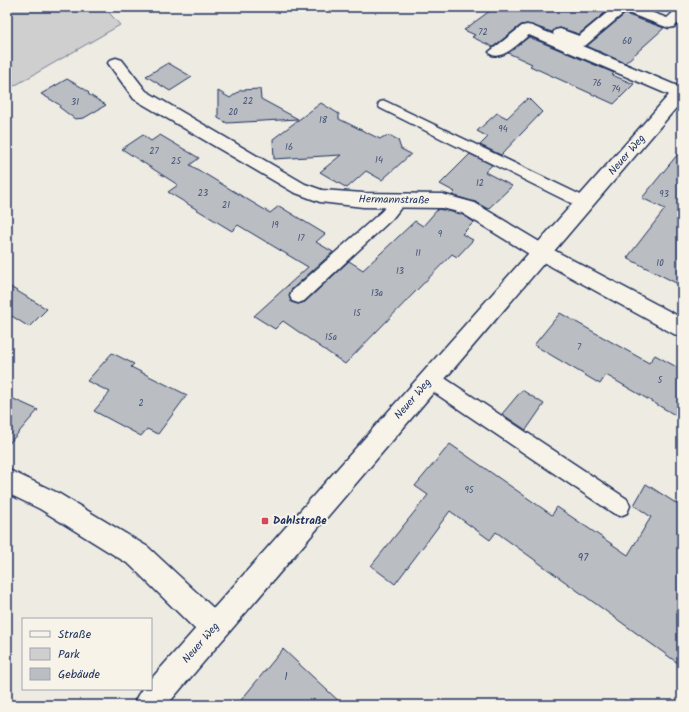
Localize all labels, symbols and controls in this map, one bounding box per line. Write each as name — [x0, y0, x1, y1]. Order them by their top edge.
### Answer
house number: 72 — [478, 25, 488, 40]
house number: 60 — [622, 34, 632, 49]
house number: 76 — [592, 76, 602, 91]
house number: 74 — [611, 82, 621, 97]
house number: 22 — [243, 94, 253, 109]
house number: 31 — [71, 95, 79, 110]
house number: 20 — [228, 105, 238, 120]
house number: 18 — [319, 113, 328, 128]
house number: 94 — [498, 122, 508, 137]
street label: Neuer Weg — [604, 130, 650, 180]
house number: 16 — [285, 140, 293, 155]
house number: 27 — [149, 144, 160, 159]
house number: 14 — [375, 153, 383, 168]
house number: 25 — [171, 154, 182, 169]
house number: 12 — [476, 176, 484, 191]
house number: 23 — [198, 186, 208, 201]
house number: 93 — [659, 187, 669, 202]
street label: Hermannstraße — [358, 190, 430, 210]
house number: 21 — [222, 198, 230, 213]
house number: 19 — [271, 218, 279, 233]
house number: 9 — [438, 227, 443, 242]
house number: 17 — [298, 231, 305, 246]
house number: 11 — [415, 246, 421, 261]
house number: 10 — [656, 256, 664, 271]
house number: 13 — [396, 264, 404, 279]
house number: 13a — [371, 286, 383, 301]
house number: 15 — [353, 306, 362, 321]
house number: 15a — [325, 330, 337, 345]
house number: 7 — [577, 340, 582, 355]
house number: 5 — [658, 373, 664, 388]
street label: Neuer Weg — [390, 374, 436, 424]
house number: 2 — [138, 396, 144, 411]
house number: 95 — [464, 483, 475, 498]
place label: Dahlstraße — [273, 512, 327, 530]
marker: Dahlstraße — [260, 516, 270, 526]
house number: 97 — [578, 549, 589, 567]
legend — [22, 618, 152, 690]
street label: Neuer Weg — [178, 618, 224, 668]
text: Straße — [58, 625, 92, 644]
text: Park — [58, 645, 80, 664]
text: Gebäude — [58, 665, 100, 684]
house number: 1 — [284, 668, 288, 686]

